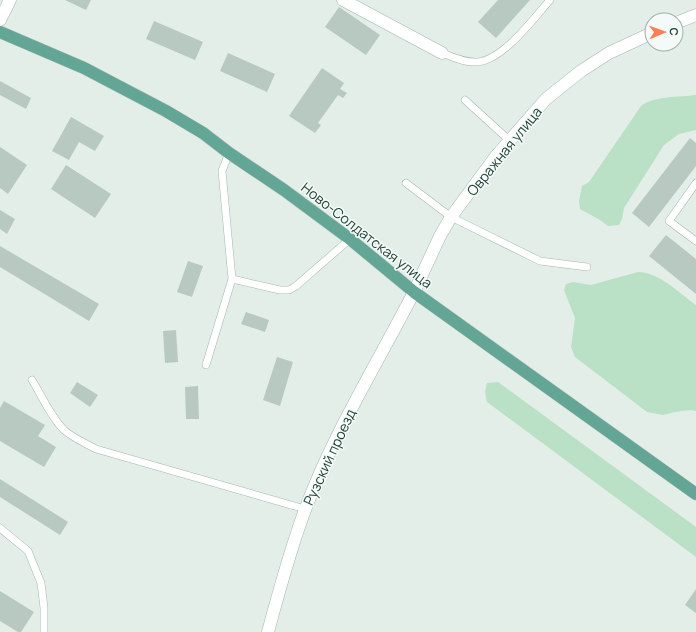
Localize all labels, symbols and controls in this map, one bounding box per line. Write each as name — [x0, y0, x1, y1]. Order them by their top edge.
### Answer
north arrow — [644, 12, 684, 52]
text: С — [667, 27, 682, 36]
street label: Овражная улица — [462, 102, 546, 200]
street label: Ново-Солдатская улица — [298, 178, 436, 292]
street label: Рузский проезд — [298, 406, 360, 508]

